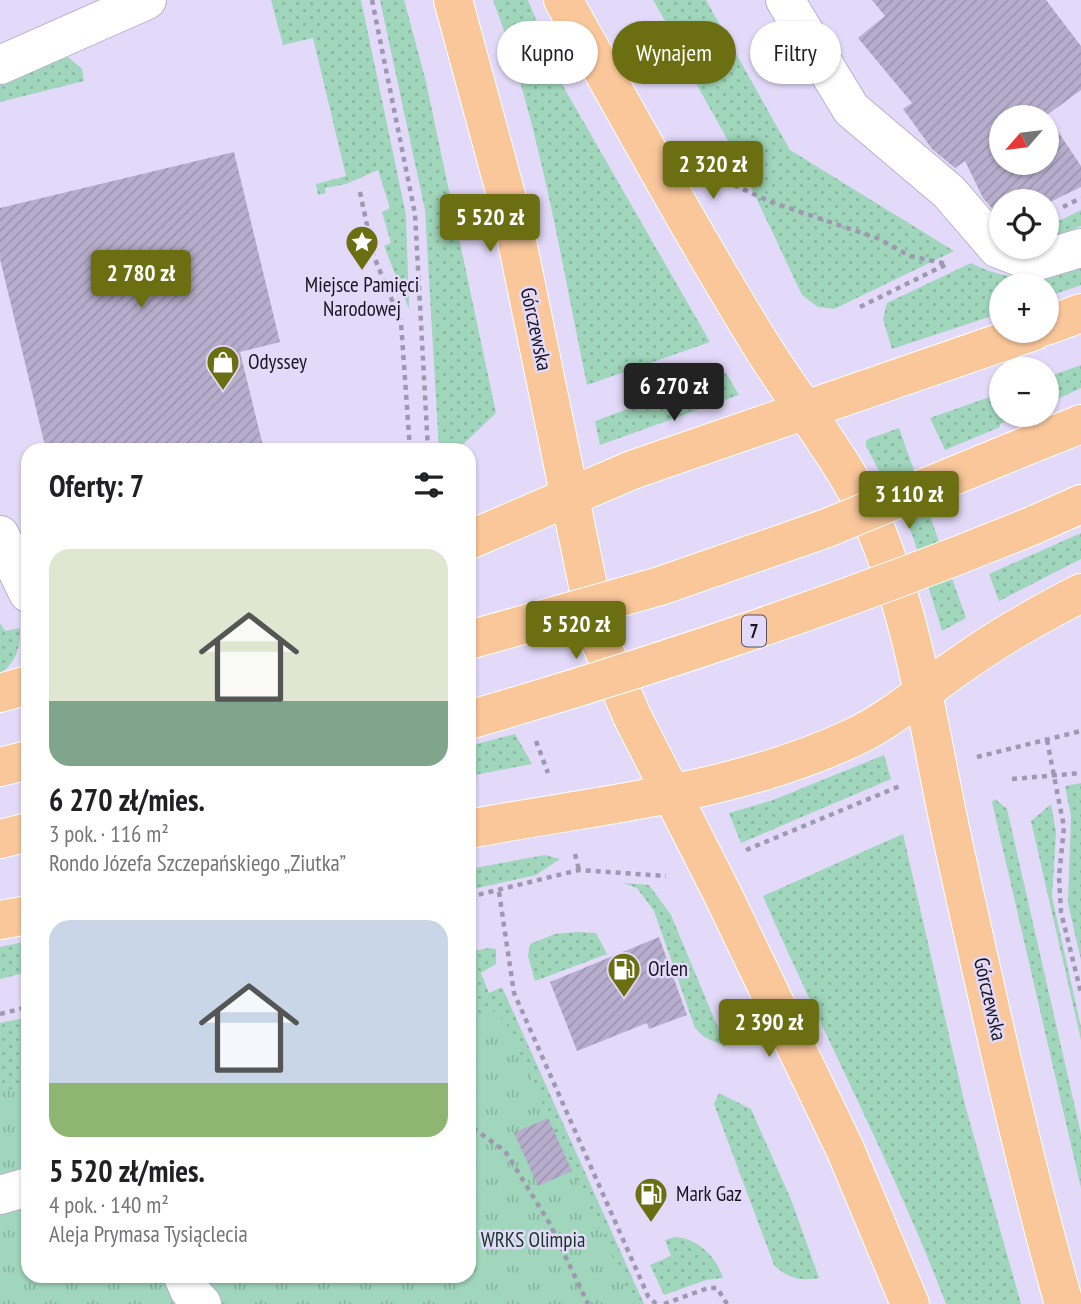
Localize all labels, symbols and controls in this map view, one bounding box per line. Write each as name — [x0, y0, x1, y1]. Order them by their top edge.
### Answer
chip: Kupno — [497, 21, 598, 84]
chip: Wynajem — [612, 21, 736, 84]
chip: Filtry — [750, 21, 841, 84]
north arrow — [989, 105, 1059, 175]
map controls — [989, 105, 1059, 427]
pin: 2 320 zł — [641, 142, 785, 201]
text: 2 320 zł — [679, 149, 747, 178]
button: locate — [989, 189, 1059, 259]
pin: 5 520 zł — [418, 194, 562, 254]
text: 5 520 zł — [456, 202, 524, 231]
place icon: Miejsce Pamięci Narodowej — [343, 223, 381, 272]
pin: 2 780 zł — [69, 250, 213, 310]
text: 2 780 zł — [107, 258, 175, 287]
place label: Miejsce Pamięci Narodowej — [305, 271, 419, 322]
button: + — [989, 273, 1059, 343]
street label: Górczewska — [515, 285, 558, 373]
shop icon: Odyssey — [204, 343, 242, 392]
place label: Odyssey — [248, 348, 307, 375]
button: − — [989, 357, 1059, 427]
pin: 6 270 zł — [602, 364, 746, 423]
text: 6 270 zł — [640, 371, 708, 400]
text: Oferty: 7 — [49, 466, 144, 505]
icon: filters — [410, 466, 448, 504]
pin: 3 110 zł — [837, 472, 981, 531]
text: 3 110 zł — [875, 479, 943, 508]
icon: home — [186, 594, 312, 720]
pin: 5 520 zł — [504, 602, 648, 661]
text: 5 520 zł — [542, 609, 610, 638]
road number: 7 — [742, 616, 766, 646]
text: 6 270 zł/mies. — [49, 780, 205, 819]
text: 3 pok. · 116 m² — [49, 819, 169, 848]
text: Rondo Józefa Szczepańskiego „Ziutka” — [49, 848, 346, 877]
fuel station icon: Orlen — [605, 950, 643, 999]
place label: Orlen — [648, 955, 688, 982]
street label: Górczewska — [968, 955, 1013, 1043]
icon: home — [186, 965, 312, 1091]
pin: 2 390 zł — [697, 1000, 841, 1059]
text: 2 390 zł — [735, 1007, 803, 1036]
text: 5 520 zł/mies. — [49, 1151, 205, 1190]
fuel station icon: Mark Gaz — [632, 1175, 670, 1224]
place label: Mark Gaz — [676, 1180, 742, 1207]
text: 4 pok. · 140 m² — [49, 1190, 169, 1219]
text: Aleja Prymasa Tysiąclecia — [49, 1219, 248, 1248]
park label: WRKS Olimpia — [481, 1226, 585, 1253]

